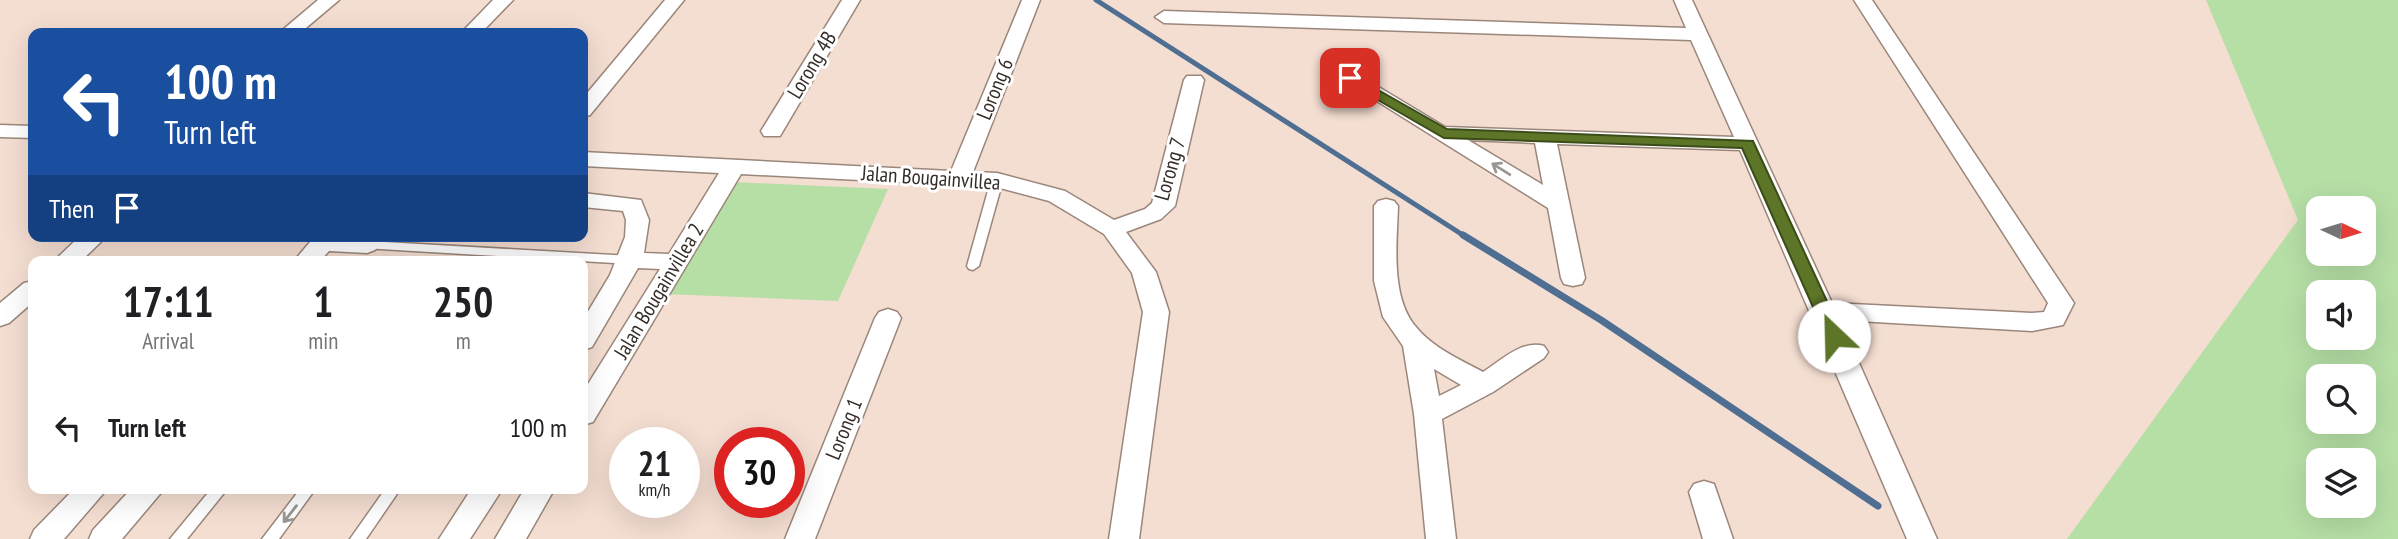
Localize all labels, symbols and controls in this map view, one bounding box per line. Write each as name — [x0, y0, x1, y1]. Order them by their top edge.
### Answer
street label: Lorong 4B — [781, 26, 842, 103]
pin — [1320, 48, 1380, 108]
text: 100 m — [164, 49, 277, 113]
street label: Lorong 6 — [970, 54, 1019, 123]
icon: left — [49, 56, 140, 147]
icon: arrive — [1331, 59, 1369, 97]
text: Turn left — [164, 111, 256, 153]
street label: Lorong 7 — [1148, 134, 1191, 203]
street label: Jalan Bougainvillea — [860, 159, 1001, 196]
one-way arrow — [1491, 161, 1511, 175]
icon: arrive — [108, 189, 146, 227]
text: Then — [49, 192, 94, 225]
north arrow — [2306, 196, 2376, 266]
map controls — [2306, 196, 2376, 518]
street label: Jalan Bougainvillea 2 — [607, 218, 710, 364]
text: 17:11 — [123, 274, 214, 329]
text: 1 — [313, 274, 333, 329]
text: 250 — [433, 274, 493, 329]
button: sound — [2306, 280, 2376, 350]
position arrow — [1797, 299, 1871, 373]
text: Arrival — [142, 326, 194, 355]
text: min — [308, 326, 338, 355]
text: m — [456, 326, 471, 355]
button: search — [2306, 364, 2376, 434]
street label: Lorong 1 — [819, 394, 868, 463]
icon: left — [49, 409, 87, 447]
text: Turn left — [108, 411, 186, 444]
text: 100 m — [509, 411, 567, 444]
speed limit sign: 30 — [714, 427, 805, 518]
text: 21 — [638, 440, 671, 486]
button: layers — [2306, 448, 2376, 518]
text: km/h — [639, 478, 670, 501]
one-way arrow — [282, 504, 297, 522]

